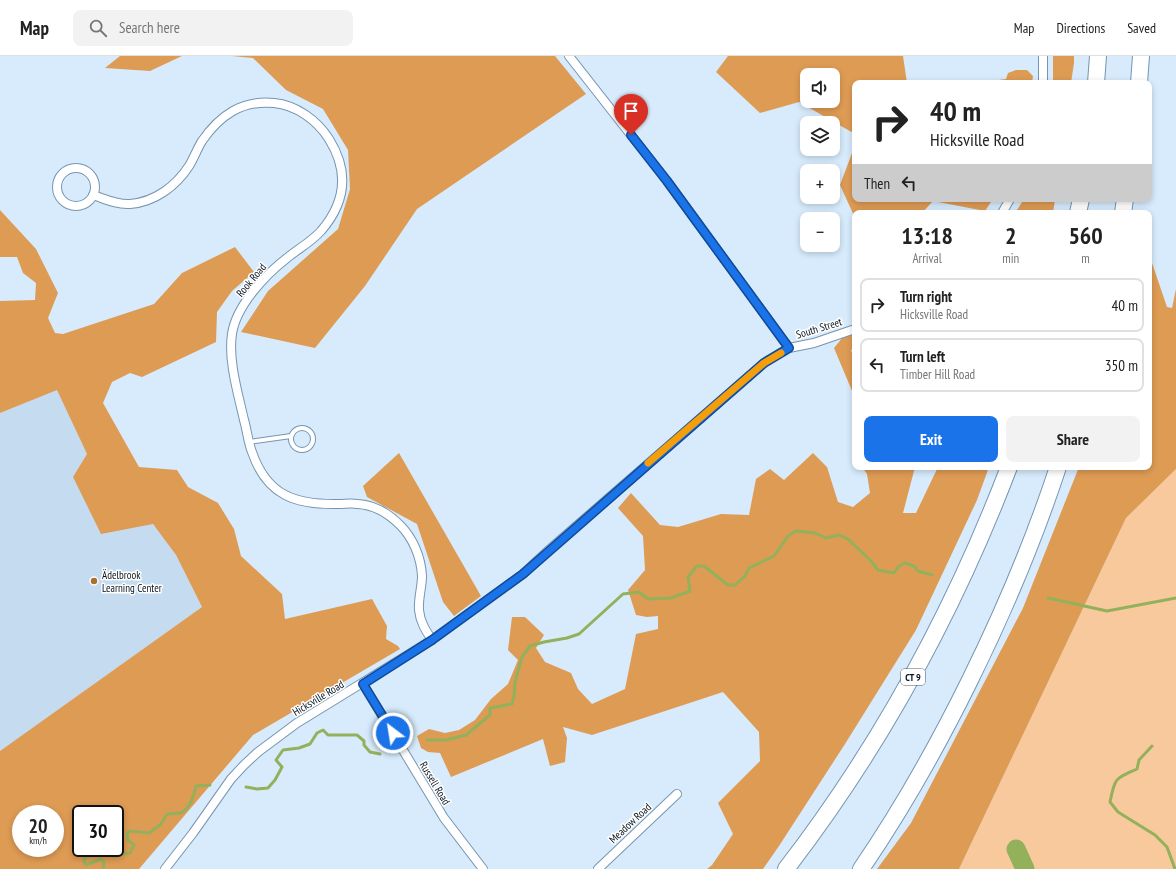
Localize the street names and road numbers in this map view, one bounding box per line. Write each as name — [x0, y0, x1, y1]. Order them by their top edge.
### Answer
street label: Rook Road — [233, 260, 269, 300]
street label: South Street — [794, 314, 844, 342]
road number: CT 9 — [901, 669, 925, 685]
street label: Hicksville Road — [290, 677, 346, 719]
street label: Russell Road — [417, 759, 454, 807]
street label: Meadow Road — [606, 800, 654, 846]

